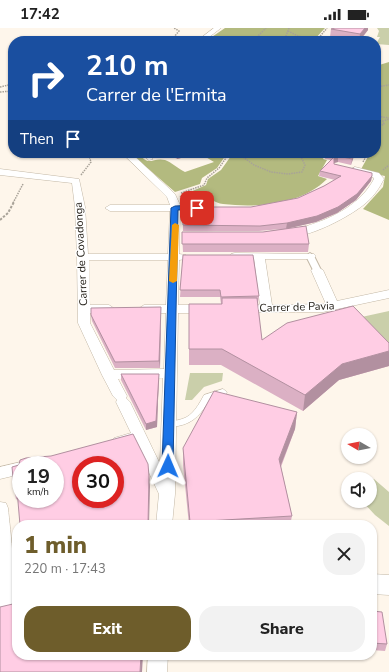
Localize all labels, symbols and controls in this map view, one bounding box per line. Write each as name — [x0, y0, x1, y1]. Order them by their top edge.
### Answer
text: 17:42 — [20, 4, 60, 24]
text: 210 m — [86, 47, 169, 85]
icon: right — [20, 52, 72, 104]
text: Carrer de l'Ermita — [86, 83, 226, 107]
icon: arrive — [62, 128, 84, 150]
text: Then — [20, 129, 54, 149]
pin — [180, 191, 214, 225]
icon: arrive — [186, 197, 208, 219]
street label: Carrer de Covadonga — [71, 201, 91, 306]
street label: Carrer de Pavia — [259, 298, 335, 316]
north arrow — [341, 428, 377, 464]
map controls — [341, 428, 377, 508]
position arrow — [147, 445, 189, 487]
speed limit sign: 30 — [72, 456, 124, 508]
text: 19 — [26, 463, 50, 490]
button: sound — [341, 472, 377, 508]
text: km/h — [27, 485, 49, 499]
text: 1 min — [24, 529, 87, 561]
button: close — [323, 533, 365, 575]
text: 220 m · 17:43 — [24, 560, 106, 578]
button: Exit — [24, 606, 191, 652]
button: Share — [199, 606, 365, 652]

